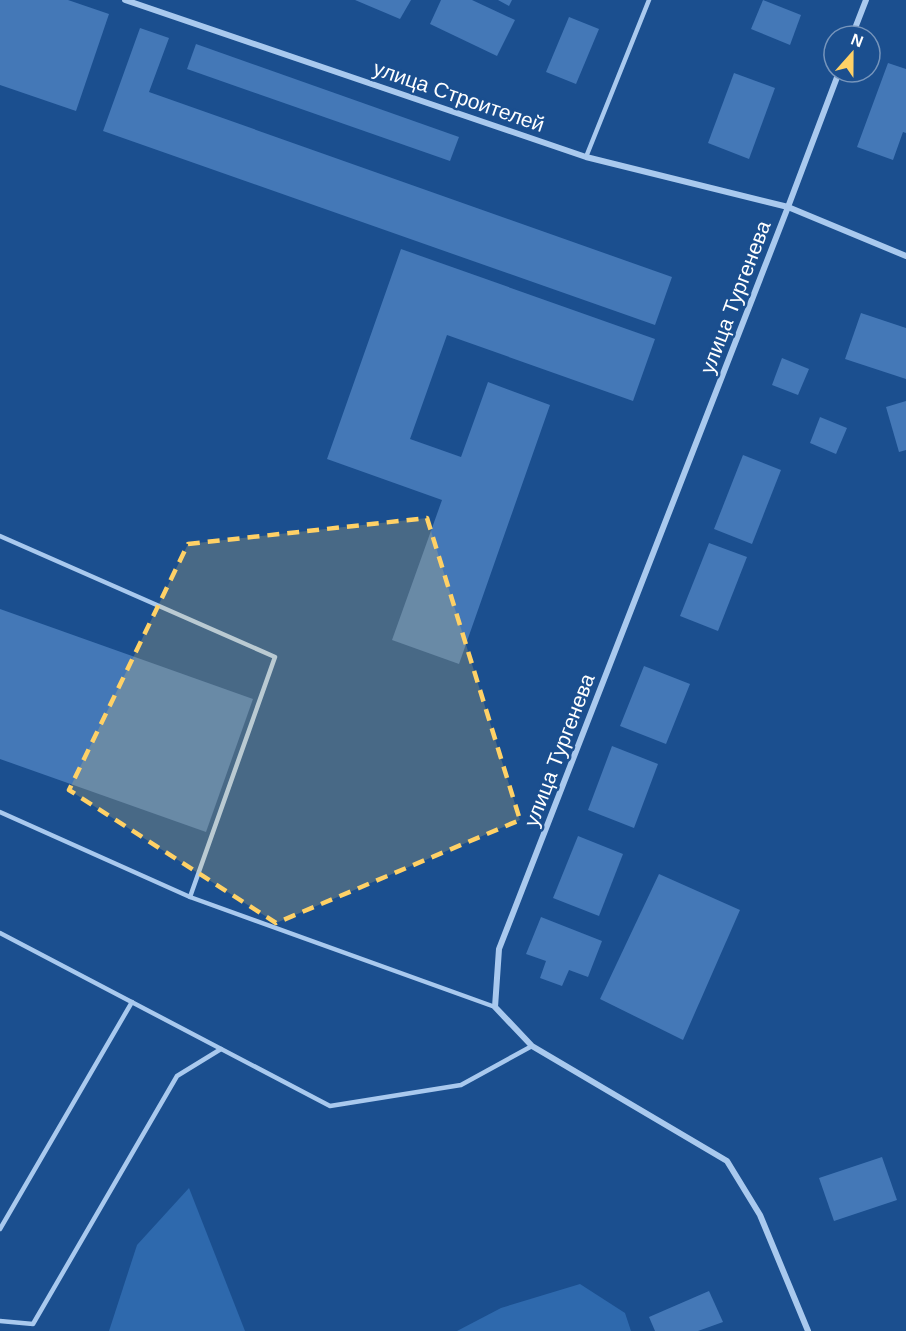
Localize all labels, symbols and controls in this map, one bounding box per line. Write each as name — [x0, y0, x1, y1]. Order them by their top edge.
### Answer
north arrow — [822, 24, 882, 84]
text: N — [849, 30, 866, 50]
street label: улица Строителей — [370, 56, 548, 136]
street label: улица Тургенева — [695, 217, 775, 377]
street label: улица Тургенева — [519, 670, 599, 830]

